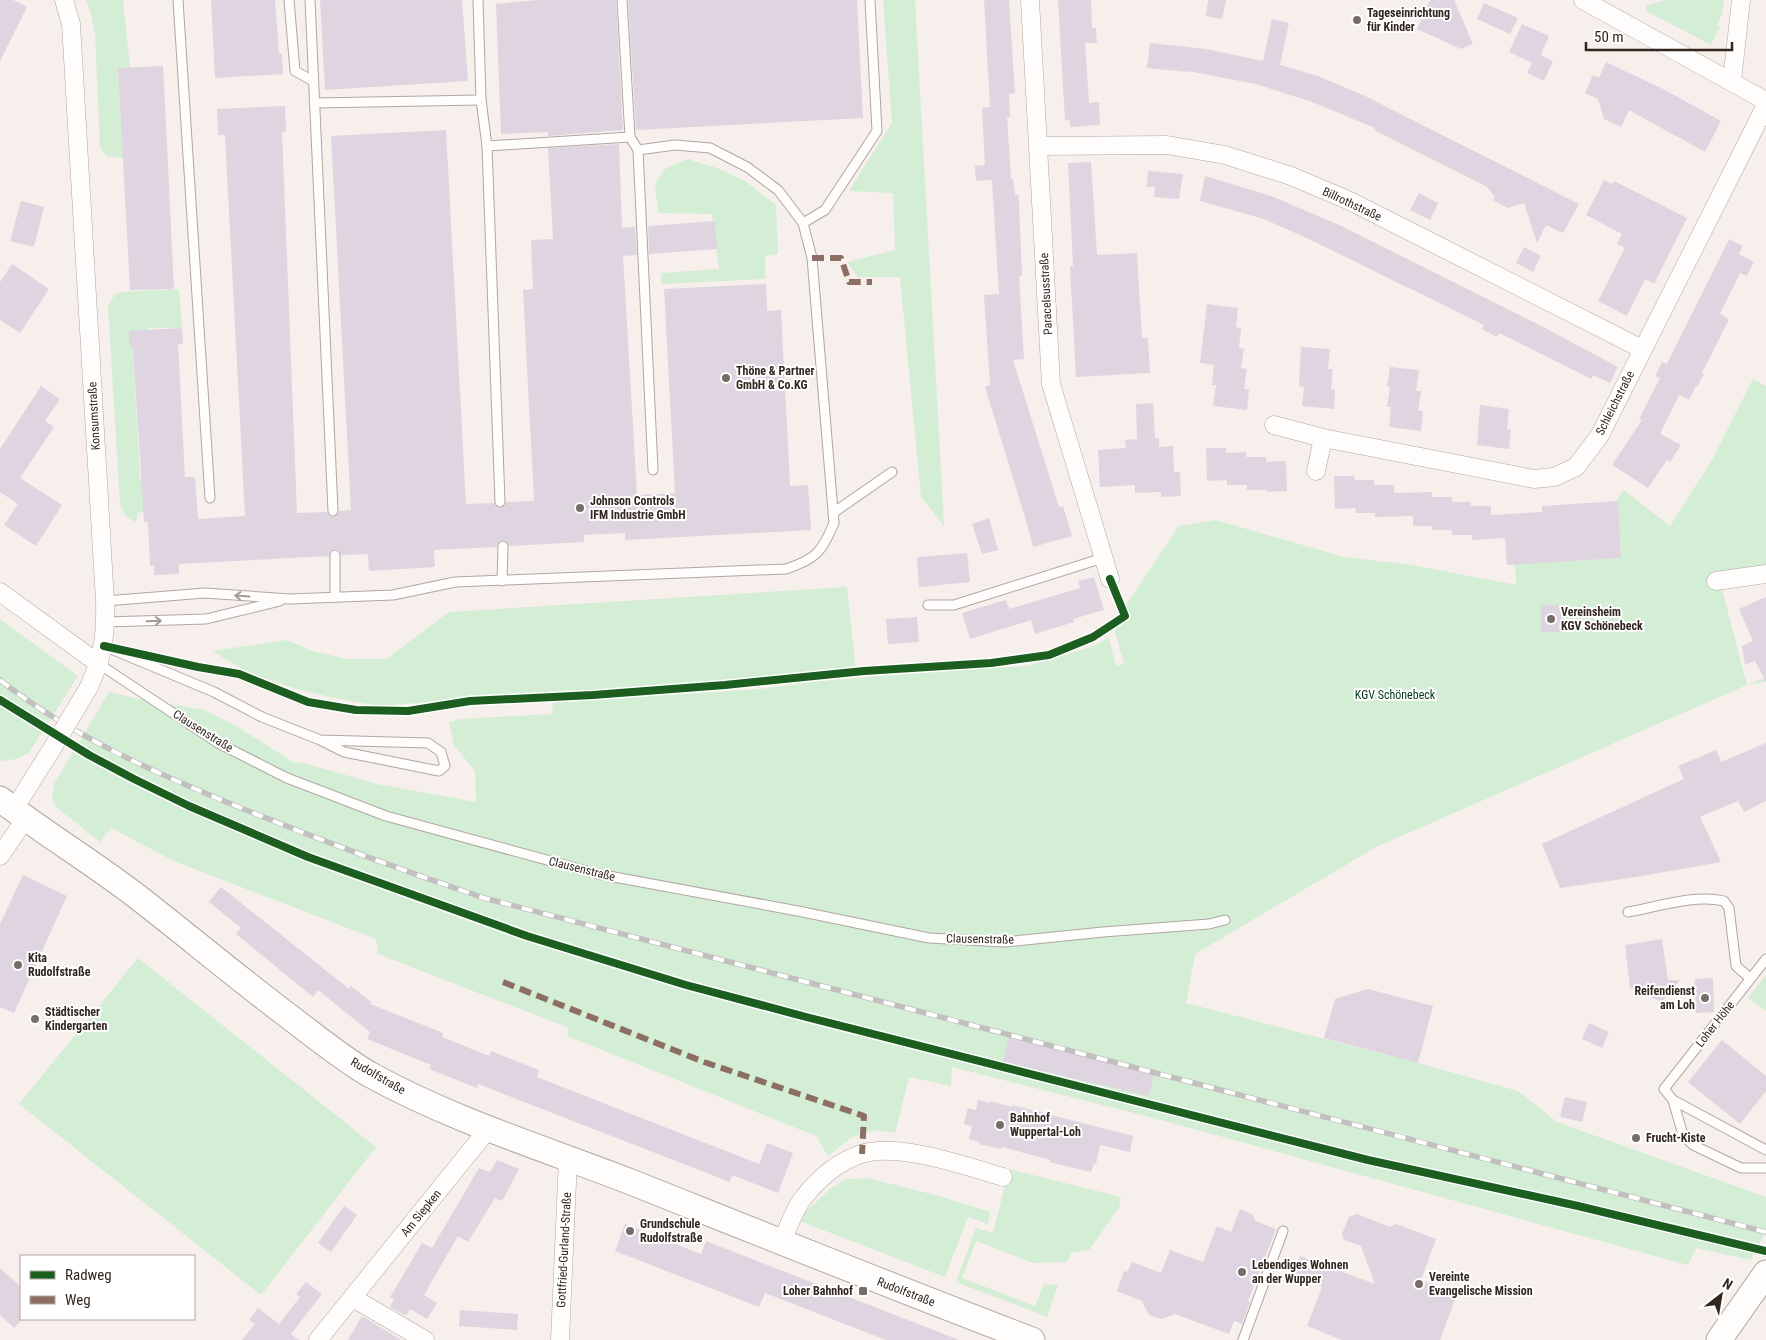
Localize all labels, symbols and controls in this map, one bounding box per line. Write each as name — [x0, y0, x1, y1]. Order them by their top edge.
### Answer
place label: Tageseinrichtung für Kinder — [1367, 6, 1450, 34]
marker: Tageseinrichtung für Kinder — [1351, 14, 1363, 26]
scale bar — [1586, 20, 1732, 52]
text: 50 m — [1594, 28, 1624, 46]
street label: Billrothstraße — [1320, 184, 1384, 224]
street label: Paracelsusstraße — [1037, 252, 1055, 335]
place label: Thöne & Partner GmbH & Co.KG — [736, 364, 815, 392]
street label: Schleichstraße — [1593, 368, 1637, 437]
marker: Thöne & Partner GmbH & Co.KG — [720, 372, 732, 384]
street label: Konsumstraße — [85, 381, 103, 451]
place label: Johnson Controls IFM Industrie GmbH — [590, 494, 686, 522]
marker: Johnson Controls IFM Industrie GmbH — [574, 502, 586, 514]
one-way arrow — [234, 591, 250, 600]
place label: Vereinsheim KGV Schönebeck — [1561, 605, 1643, 633]
marker: Vereinsheim KGV Schönebeck — [1545, 613, 1557, 625]
one-way arrow — [146, 616, 162, 625]
park label: KGV Schönebeck — [1355, 688, 1436, 702]
street label: Clausenstraße — [170, 707, 236, 755]
street label: Clausenstraße — [547, 854, 617, 884]
street label: Clausenstraße — [946, 931, 1015, 947]
place label: Kita Rudolfstraße — [28, 951, 91, 979]
marker: Kita Rudolfstraße — [12, 959, 24, 971]
place label: Reifendienst am Loh — [1634, 984, 1695, 1012]
marker: Reifendienst am Loh — [1699, 992, 1711, 1004]
street label: Loher Höhe — [1693, 998, 1738, 1050]
place label: Städtischer Kindergarten — [45, 1005, 108, 1033]
marker: Städtischer Kindergarten — [29, 1013, 41, 1025]
street label: Rudolfstraße — [348, 1055, 408, 1097]
place label: Bahnhof Wuppertal-Loh — [1010, 1111, 1081, 1139]
marker: Bahnhof Wuppertal-Loh — [994, 1119, 1006, 1131]
place label: Frucht-Kiste — [1646, 1131, 1706, 1145]
marker: Frucht-Kiste — [1630, 1132, 1642, 1144]
street label: Am Siepken — [398, 1187, 444, 1239]
street label: Gottfried-Gurland-Straße — [554, 1192, 574, 1308]
place label: Grundschule Rudolfstraße — [640, 1217, 703, 1245]
marker: Grundschule Rudolfstraße — [624, 1225, 636, 1237]
legend — [20, 1255, 195, 1320]
place label: Lebendiges Wohnen an der Wupper — [1252, 1258, 1348, 1286]
text: Radweg — [65, 1266, 112, 1284]
marker: Lebendiges Wohnen an der Wupper — [1236, 1266, 1248, 1278]
place label: Vereinte Evangelische Mission — [1429, 1270, 1533, 1298]
north arrow — [1696, 1270, 1746, 1320]
street label: Rudolfstraße — [875, 1275, 937, 1310]
text: N — [1720, 1275, 1735, 1293]
marker: Vereinte Evangelische Mission — [1413, 1278, 1425, 1290]
place label: Loher Bahnhof — [783, 1284, 853, 1298]
marker: Loher Bahnhof — [857, 1285, 869, 1297]
text: Weg — [65, 1291, 91, 1309]

